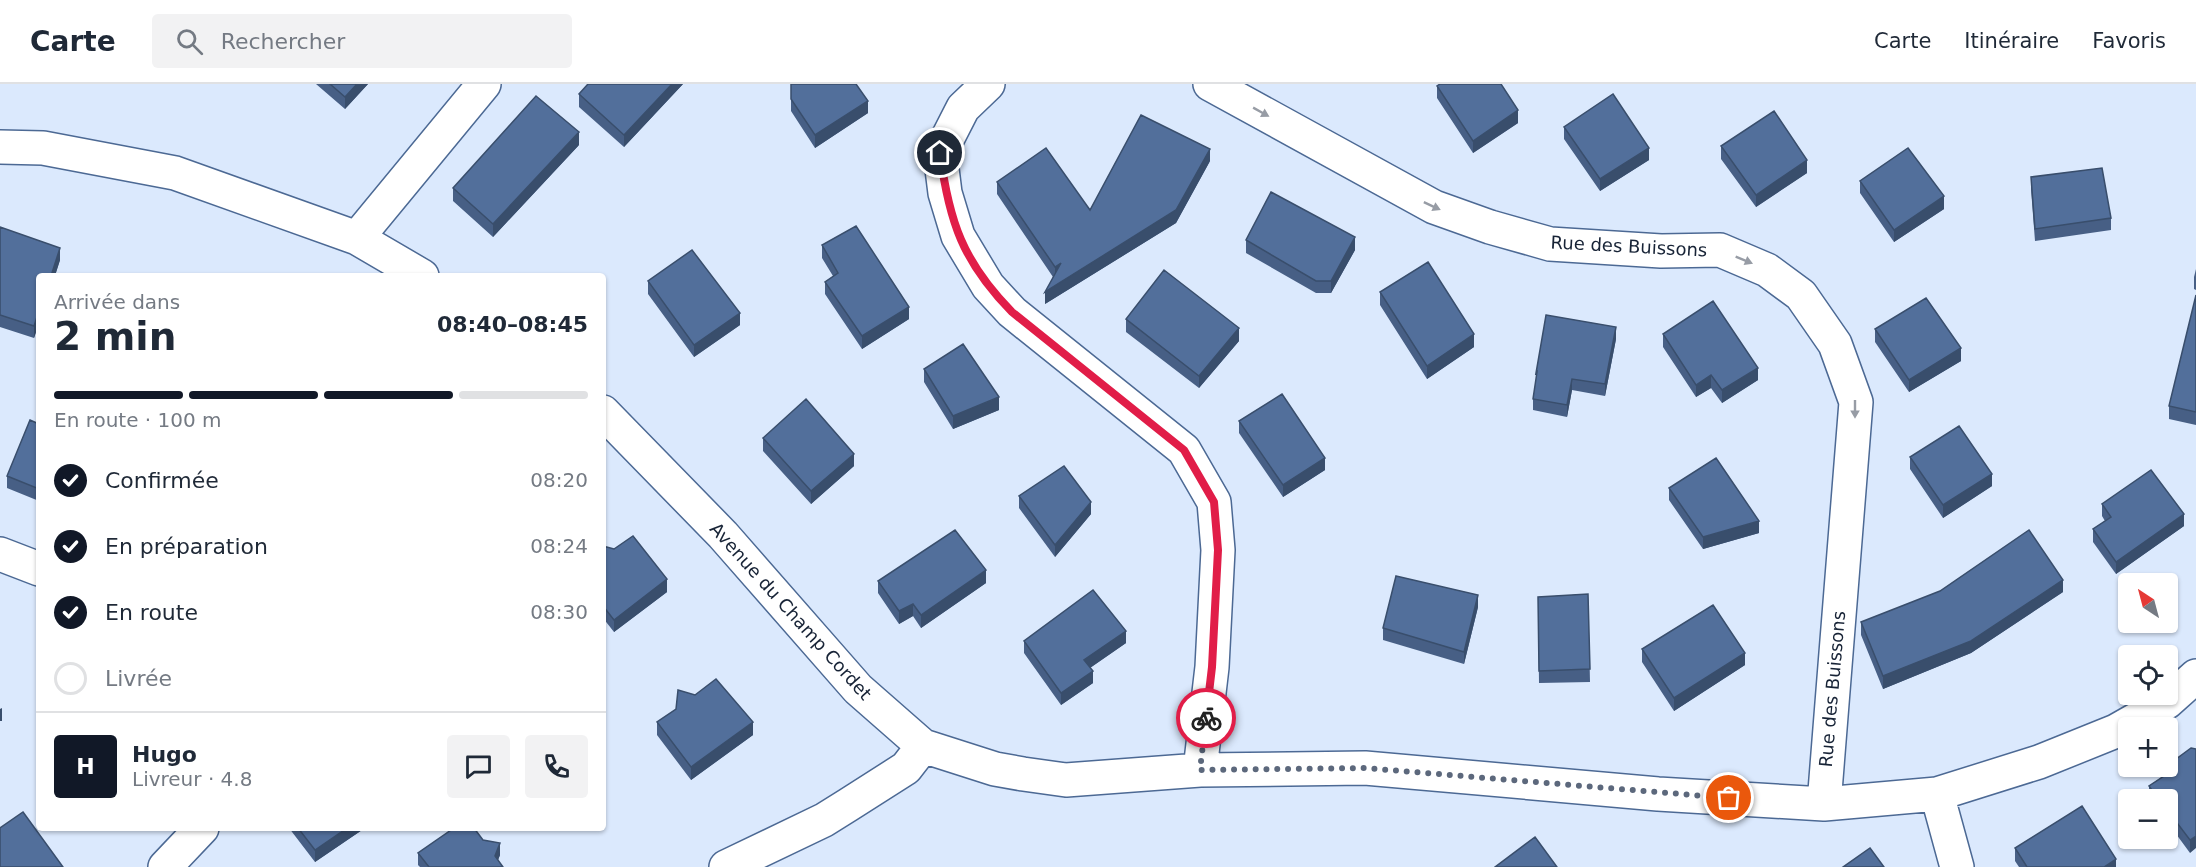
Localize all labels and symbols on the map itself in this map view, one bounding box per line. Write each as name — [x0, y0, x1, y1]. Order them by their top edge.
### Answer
one-way arrow — [1253, 107, 1270, 117]
pin — [914, 127, 965, 178]
one-way arrow — [1424, 201, 1441, 210]
street label: Rue des Buissons — [1550, 231, 1708, 261]
one-way arrow — [1736, 255, 1754, 265]
one-way arrow — [1850, 400, 1860, 419]
street label: Avenue du Champ Cordet — [706, 518, 876, 704]
north arrow — [2118, 573, 2178, 633]
street label: Rue des Buissons — [1815, 610, 1849, 768]
courier — [1176, 688, 1236, 748]
pin — [1703, 772, 1754, 823]

